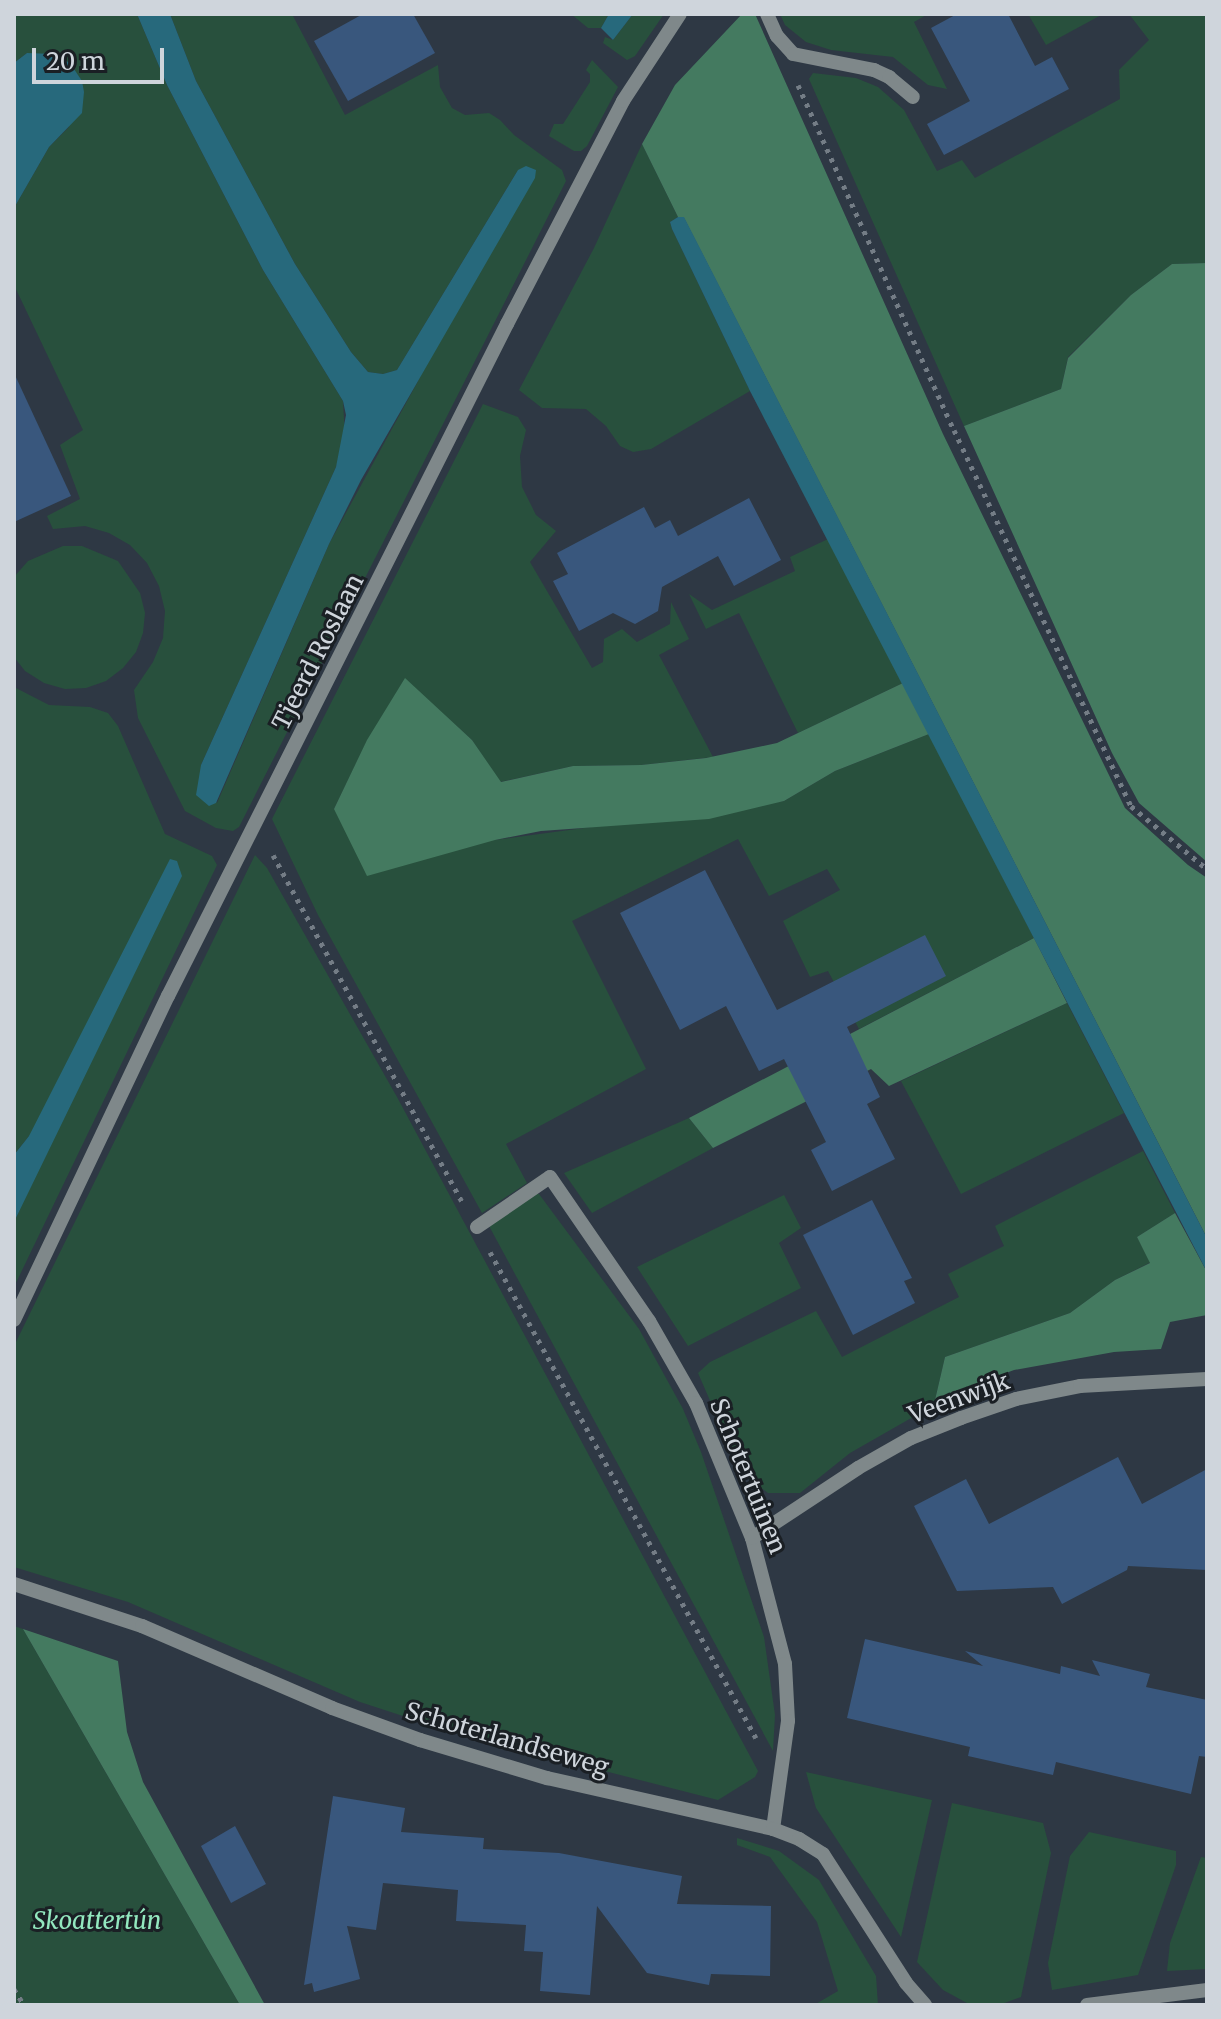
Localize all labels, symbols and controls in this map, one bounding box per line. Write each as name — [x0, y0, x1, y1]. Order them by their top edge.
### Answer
scale bar — [36, 32, 168, 82]
text: 20 m — [46, 46, 105, 77]
street label: Tjeerd Roslaan — [266, 569, 370, 735]
street label: Veenwijk — [905, 1366, 1013, 1430]
street label: Schotertuinen — [704, 1394, 792, 1558]
street label: Schoterlandseweg — [402, 1696, 612, 1782]
park label: Skoattertún — [33, 1907, 161, 1935]

